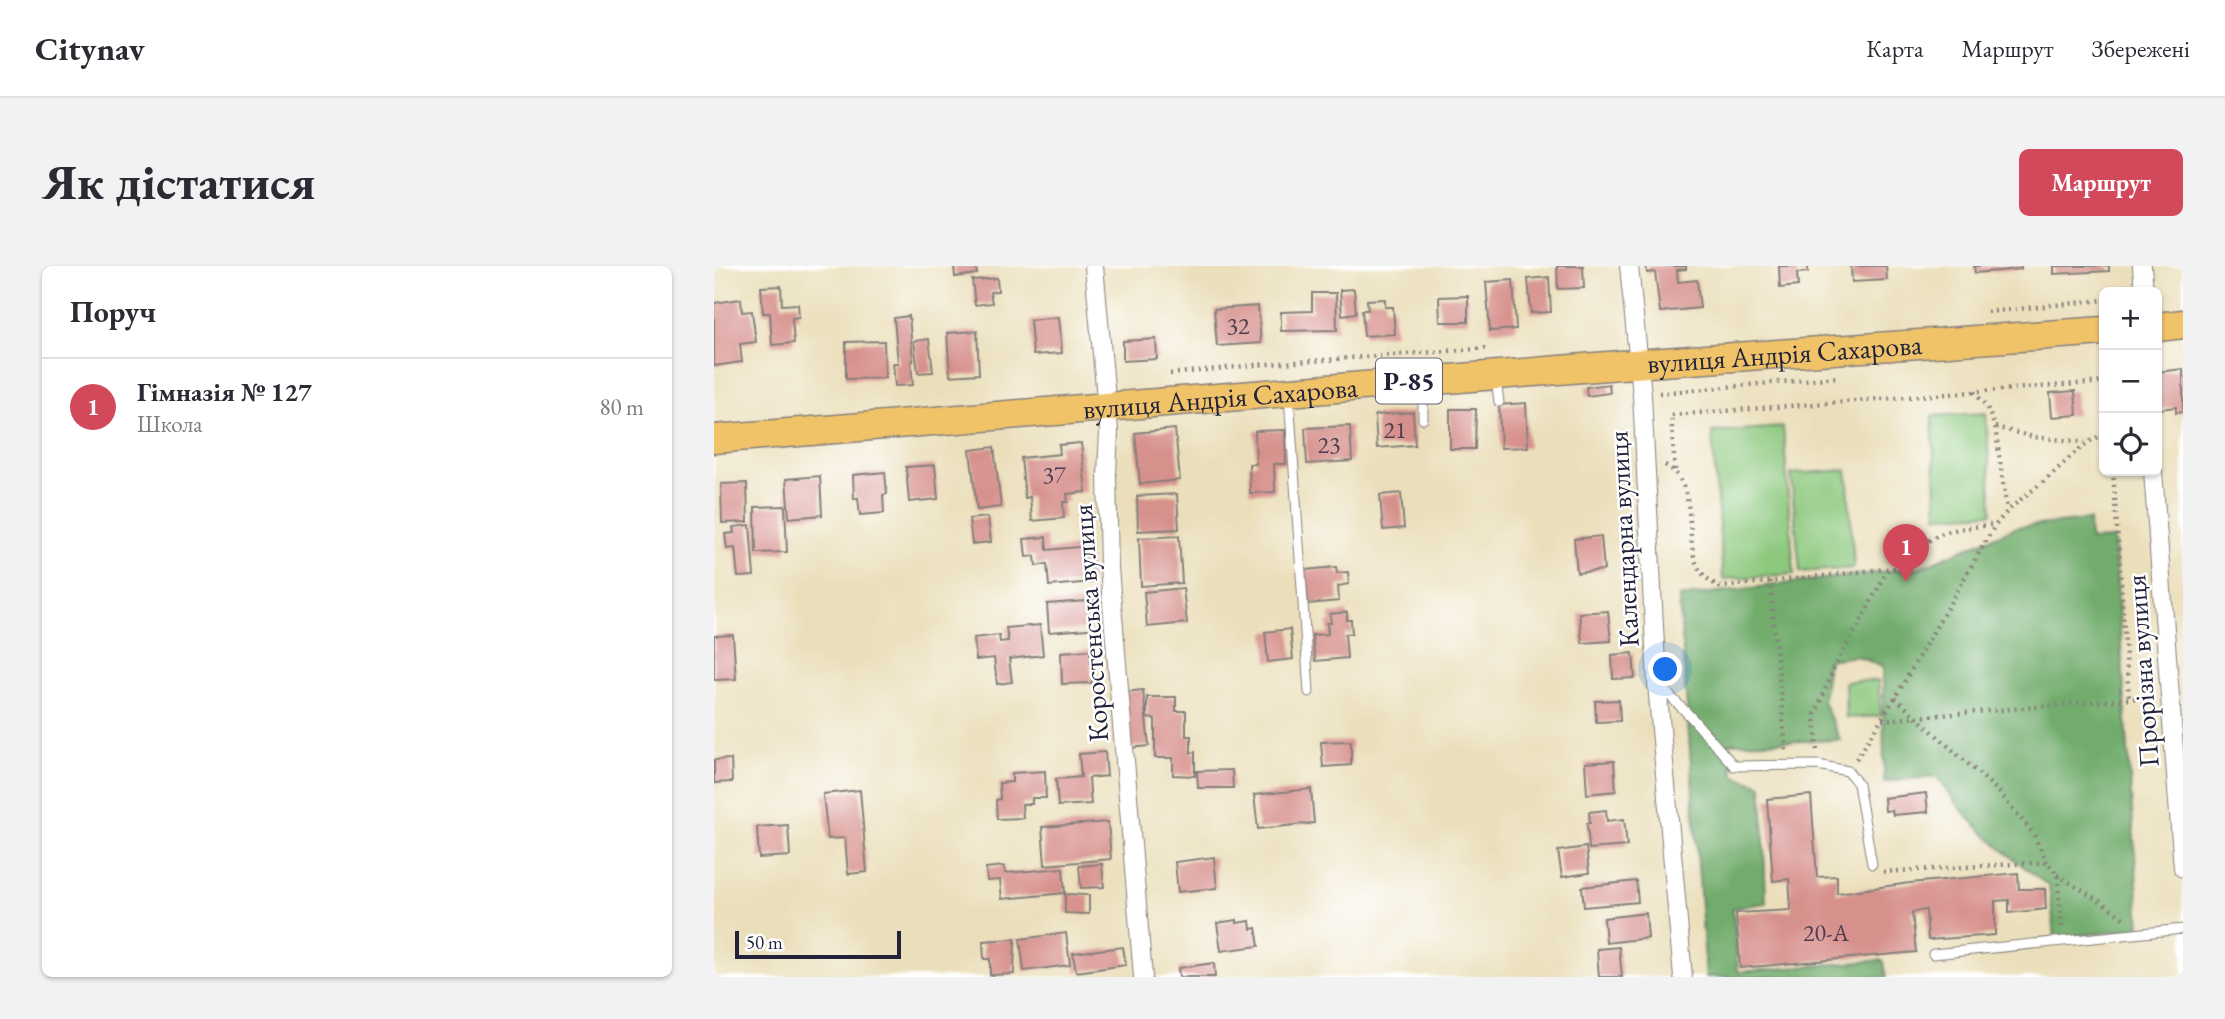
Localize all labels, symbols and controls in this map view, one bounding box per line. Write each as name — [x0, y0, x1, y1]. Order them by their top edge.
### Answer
text: Citynav — [35, 27, 145, 70]
text: Карта — [1866, 33, 1924, 64]
text: Маршрут — [1962, 33, 2054, 64]
text: Збережені — [2092, 33, 2190, 64]
button: Маршрут — [2019, 149, 2183, 216]
text: Як дістатися — [42, 150, 316, 214]
map controls — [2099, 287, 2162, 476]
button: + — [2099, 287, 2162, 350]
text: Поруч — [70, 292, 156, 331]
house number: 32 — [1226, 310, 1250, 341]
street label: вулиця Андрія Сахарова — [1646, 326, 1924, 381]
button: − — [2099, 350, 2162, 413]
road number: Р-85 — [1376, 358, 1442, 404]
street label: вулиця Андрія Сахарова — [1082, 368, 1360, 427]
text: Гімназія № 127 — [137, 375, 312, 409]
text: 1 — [87, 392, 99, 422]
text: 80 m — [599, 392, 644, 422]
text: Школа — [137, 409, 202, 439]
button: locate — [2099, 413, 2162, 476]
house number: 21 — [1383, 414, 1407, 445]
house number: 23 — [1317, 429, 1341, 460]
street label: Календарна вулиця — [1599, 430, 1647, 648]
house number: 37 — [1042, 459, 1066, 490]
street label: Коростенська вулиця — [1064, 503, 1116, 743]
pin: 1 — [1883, 524, 1929, 582]
street label: Прорізна вулиця — [2117, 573, 2167, 769]
your location — [1648, 652, 1682, 686]
house number: 20-А — [1803, 917, 1849, 948]
scale bar — [735, 928, 901, 960]
text: 50 m — [746, 930, 783, 955]

